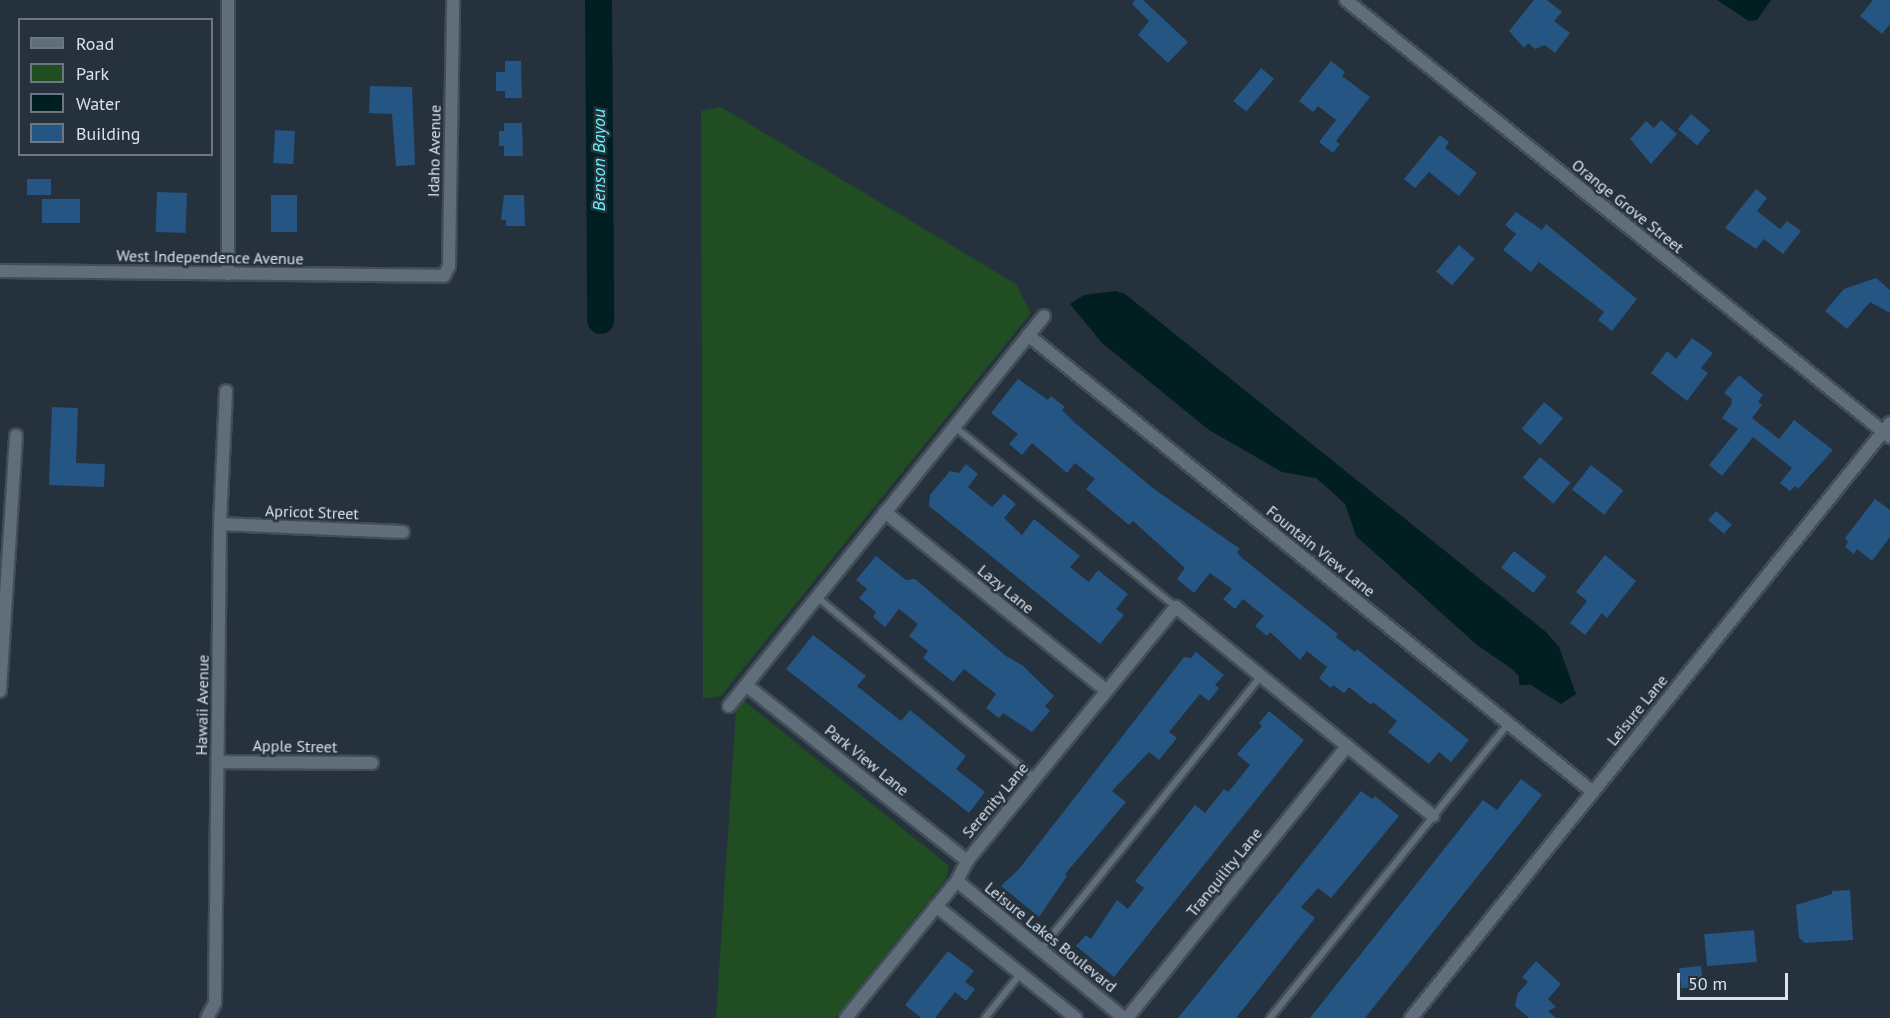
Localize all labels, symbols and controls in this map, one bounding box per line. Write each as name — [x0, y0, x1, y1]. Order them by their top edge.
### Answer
legend — [18, 18, 213, 156]
text: Road — [76, 32, 114, 55]
text: Park — [76, 62, 109, 85]
text: Water — [76, 92, 120, 115]
street label: Idaho Avenue — [424, 104, 444, 198]
water label: Benson Bayou — [588, 109, 610, 211]
text: Building — [76, 122, 140, 145]
street label: Orange Grove Street — [1568, 155, 1688, 257]
street label: West Independence Avenue — [116, 246, 304, 268]
street label: Apricot Street — [265, 501, 359, 523]
street label: Fountain View Lane — [1262, 501, 1380, 601]
street label: Lazy Lane — [974, 560, 1038, 618]
street label: Hawaii Avenue — [192, 654, 212, 756]
street label: Leisure Lane — [1603, 671, 1671, 749]
street label: Park View Lane — [821, 720, 913, 800]
street label: Apple Street — [253, 736, 337, 756]
street label: Serenity Lane — [958, 758, 1032, 842]
street label: Tranquility Lane — [1182, 823, 1266, 921]
street label: Leisure Lakes Boulevard — [981, 878, 1121, 996]
scale bar — [1680, 961, 1791, 999]
text: 50 m — [1688, 972, 1727, 995]

